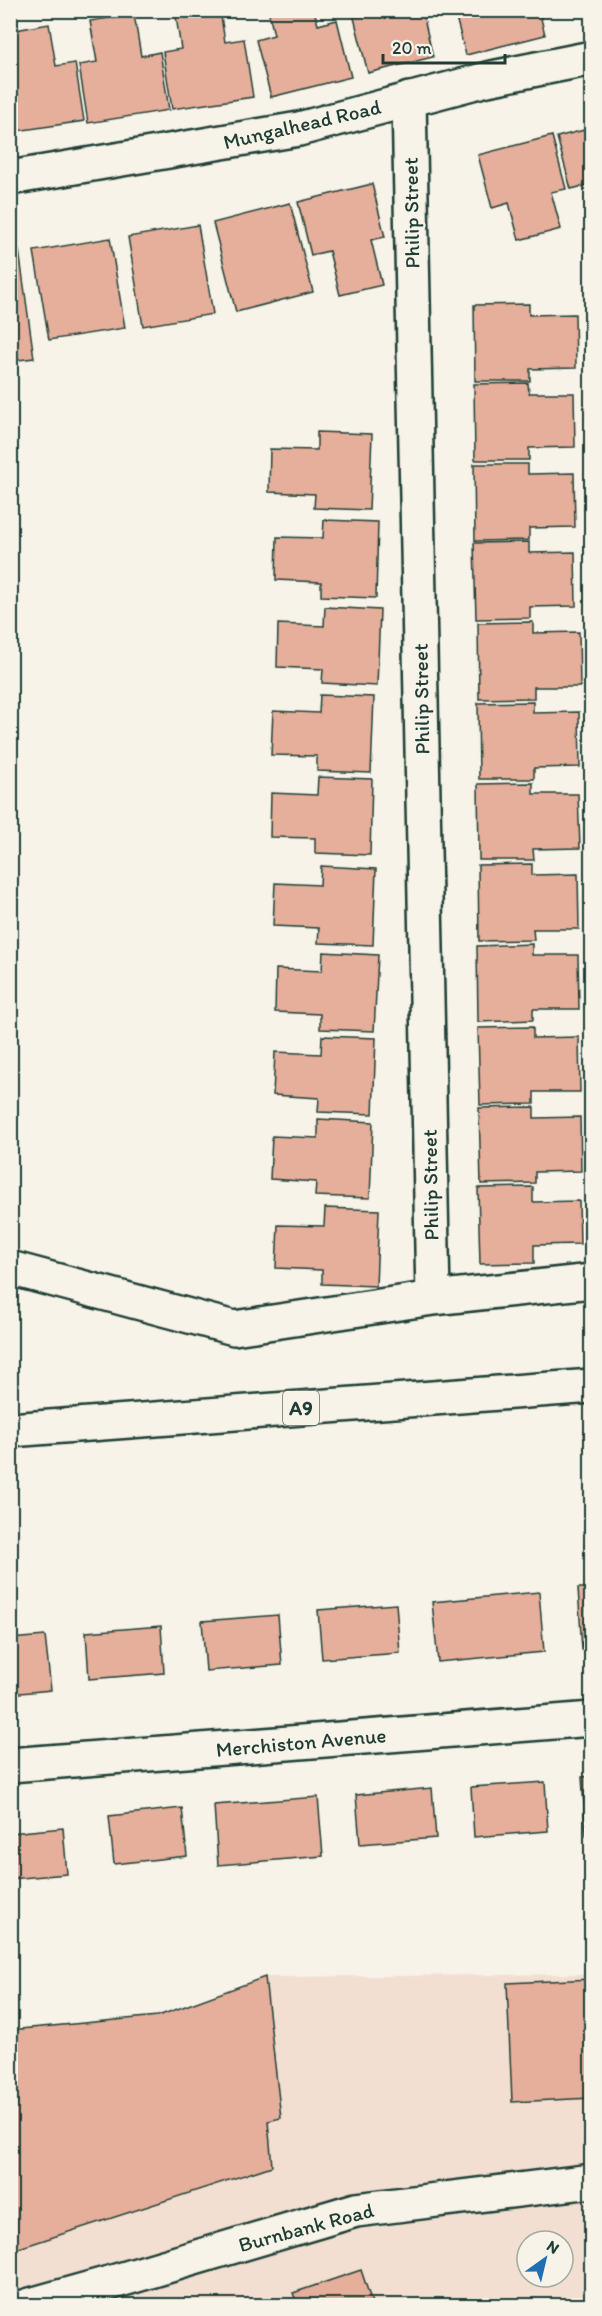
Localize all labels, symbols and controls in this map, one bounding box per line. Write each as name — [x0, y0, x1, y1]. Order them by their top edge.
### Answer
scale bar — [383, 27, 504, 65]
text: 20 m — [392, 37, 432, 59]
street label: Mungalhead Road — [221, 94, 384, 154]
street label: Philip Street — [398, 157, 424, 269]
street label: Philip Street — [408, 643, 434, 755]
street label: Philip Street — [417, 1129, 443, 1241]
road number: A9 — [283, 1391, 319, 1425]
street label: Merchiston Avenue — [215, 1722, 387, 1762]
street label: Burnbank Road — [236, 2197, 377, 2257]
north arrow — [515, 2229, 575, 2289]
text: N — [543, 2236, 563, 2258]

